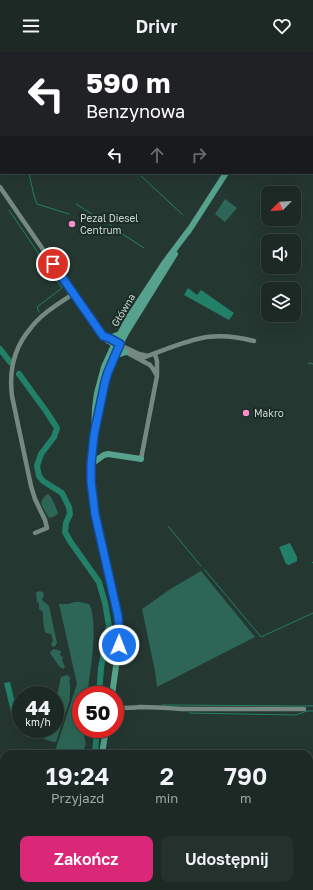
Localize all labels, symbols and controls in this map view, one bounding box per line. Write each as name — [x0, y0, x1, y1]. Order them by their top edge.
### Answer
icon: menu — [20, 15, 42, 37]
text: Drivr — [135, 15, 178, 37]
icon: heart — [271, 15, 293, 37]
text: 590 m — [86, 66, 171, 99]
icon: left — [20, 68, 72, 120]
text: Benzynowa — [86, 100, 185, 122]
icon: left — [104, 144, 126, 166]
icon: ahead — [146, 144, 168, 166]
icon: right — [188, 144, 210, 166]
north arrow — [261, 186, 301, 226]
map controls — [261, 186, 301, 322]
place label: Pezal Diesel Centrum — [80, 212, 138, 236]
marker: Pezal Diesel Centrum — [67, 219, 77, 229]
button: sound — [261, 234, 301, 274]
pin — [36, 247, 70, 281]
icon: arrive — [42, 253, 64, 275]
button: layers — [261, 282, 301, 322]
street label: Główna — [109, 291, 137, 329]
place label: Makro — [254, 407, 284, 419]
marker: Makro — [241, 408, 251, 418]
position arrow — [98, 624, 140, 666]
speed limit sign: 50 — [72, 686, 124, 738]
text: 44 — [25, 695, 50, 719]
text: km/h — [25, 716, 51, 728]
text: 19:24 — [46, 761, 110, 790]
text: 2 — [160, 761, 174, 790]
text: 790 — [224, 761, 267, 790]
text: Przyjazd — [51, 790, 104, 806]
text: min — [155, 790, 178, 806]
text: m — [240, 790, 251, 806]
button: Zakończ — [20, 836, 153, 882]
button: Udostępnij — [161, 836, 293, 882]

